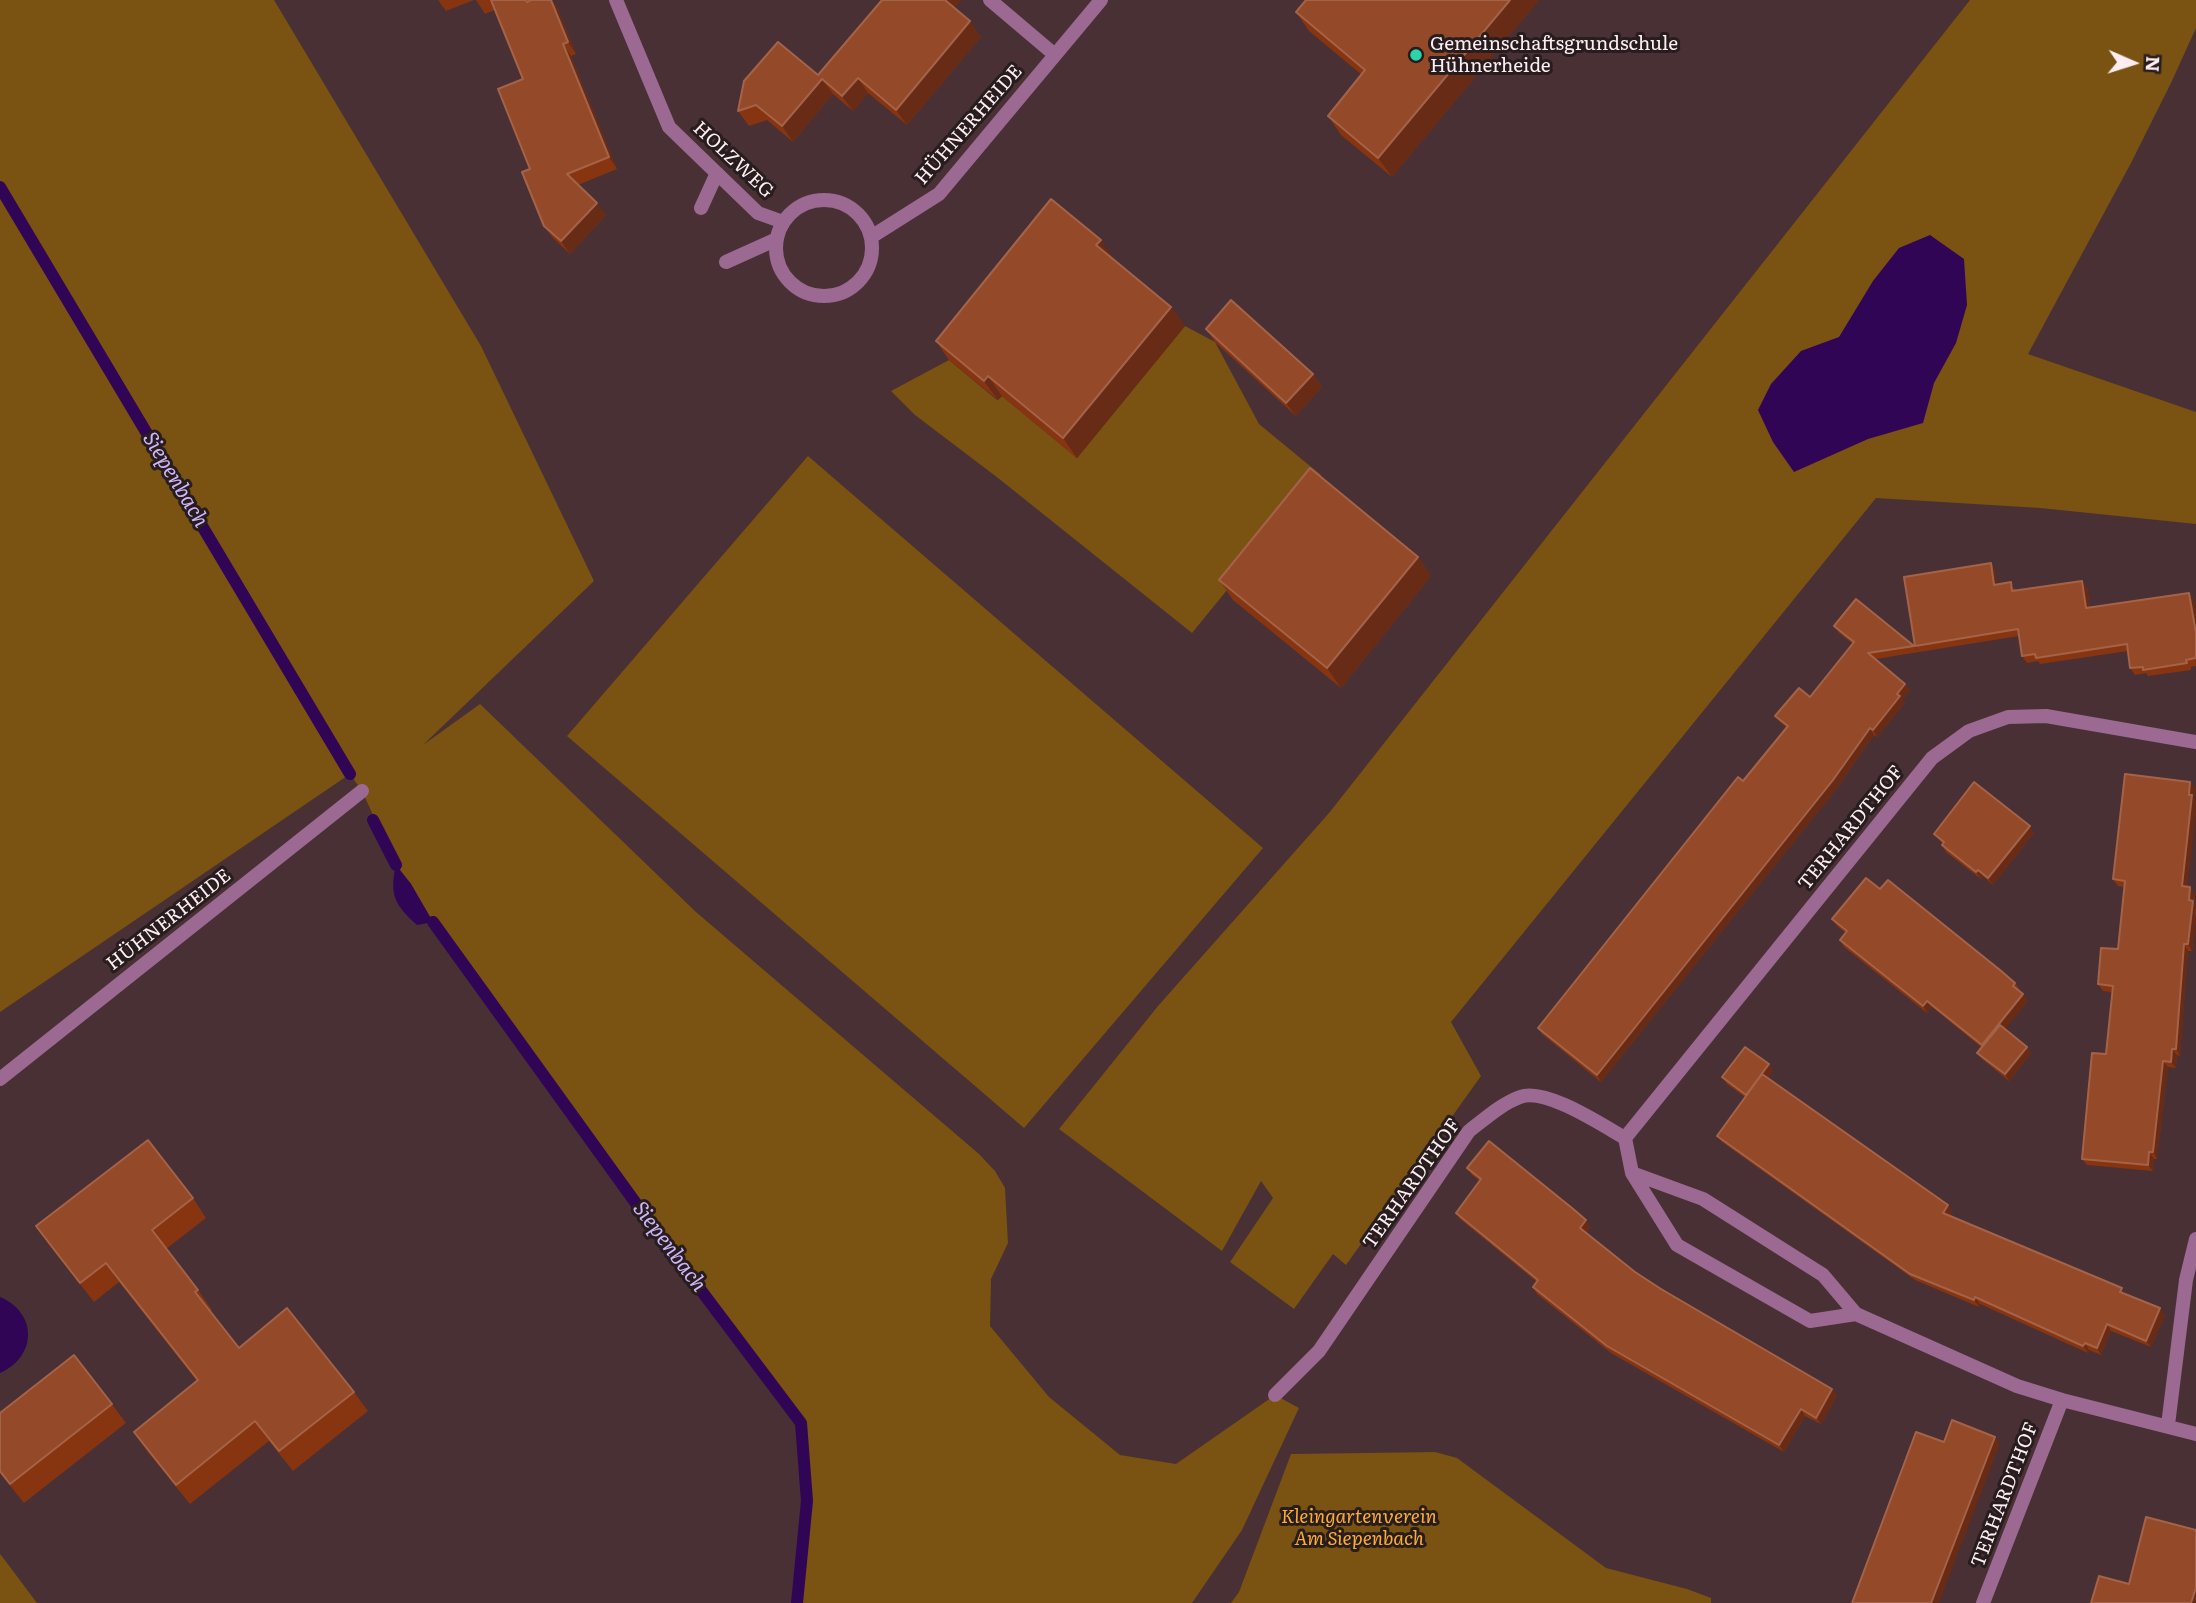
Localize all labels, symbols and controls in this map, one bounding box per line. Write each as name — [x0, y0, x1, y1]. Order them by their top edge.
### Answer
north arrow — [2098, 28, 2168, 98]
place label: Gemeinschaftsgrundschule Hühnerheide — [1430, 33, 1678, 77]
marker: Gemeinschaftsgrundschule Hühnerheide — [1408, 47, 1424, 63]
text: N — [2140, 55, 2168, 73]
street label: HÜHNERHEIDE — [911, 60, 1027, 190]
street label: HOLZWEG — [688, 117, 778, 203]
water label: Siepenbach — [137, 428, 213, 532]
street label: TERHARDTHOF — [1794, 761, 1908, 895]
street label: HÜHNERHEIDE — [102, 864, 236, 976]
street label: TERHARDTHOF — [1359, 1115, 1465, 1253]
water label: Siepenbach — [627, 1197, 711, 1297]
street label: TERHARDTHOF — [1967, 1419, 2043, 1571]
park label: Kleingartenverein Am Siepenbach — [1281, 1506, 1437, 1550]

